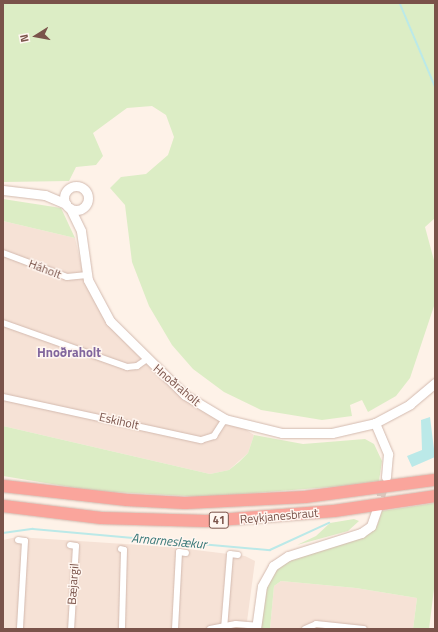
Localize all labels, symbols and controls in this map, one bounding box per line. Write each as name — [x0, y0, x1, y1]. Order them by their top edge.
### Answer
north arrow — [16, 16, 56, 56]
text: N — [16, 33, 33, 44]
street label: Háholt — [27, 256, 63, 282]
district label: Hnoðraholt — [37, 344, 101, 360]
street label: Hnoðraholt — [150, 361, 204, 409]
street label: Eskiholt — [98, 409, 140, 433]
street label: Reykjanesbraut — [239, 505, 319, 527]
road number: 41 — [208, 511, 230, 529]
water label: Arnarneslækur — [131, 530, 207, 552]
street label: Bæjargil — [64, 563, 82, 605]

